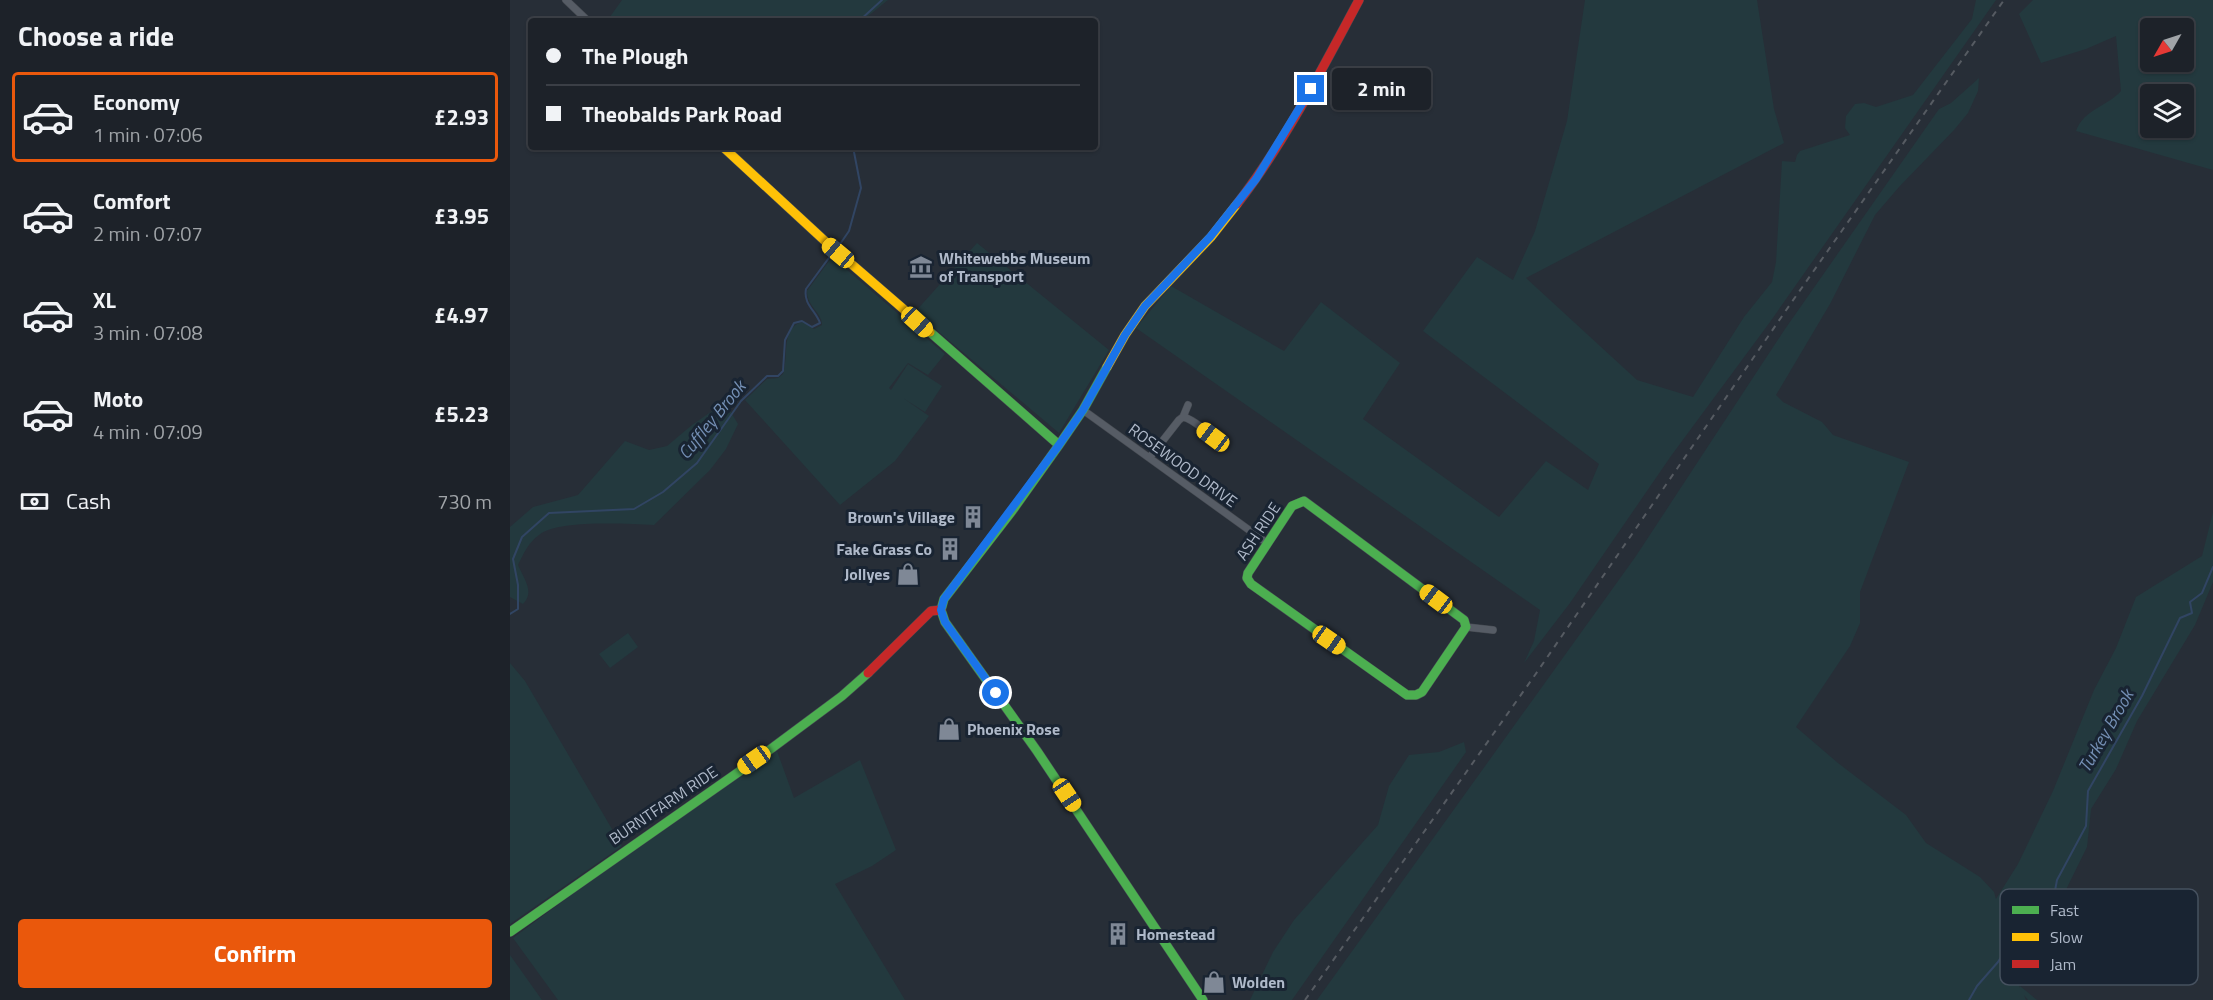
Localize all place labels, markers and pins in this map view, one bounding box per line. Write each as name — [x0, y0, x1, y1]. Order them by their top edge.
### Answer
place label: Whitewebbs Museum of Transport — [939, 246, 1090, 288]
museum icon: Whitewebbs Museum of Transport — [908, 254, 934, 280]
building icon: Brown's Village — [960, 504, 986, 530]
place label: Brown's Village — [848, 505, 955, 529]
building icon: Fake Grass Co — [937, 536, 963, 562]
place label: Fake Grass Co — [836, 537, 932, 561]
shop icon: Jollyes — [895, 561, 921, 587]
place label: Jollyes — [845, 562, 890, 586]
shop icon: Phoenix Rose — [936, 716, 962, 742]
place label: Phoenix Rose — [967, 717, 1060, 741]
building icon: Homestead — [1105, 921, 1131, 947]
place label: Homestead — [1136, 922, 1215, 946]
shop icon: Wolden — [1201, 969, 1227, 995]
place label: Wolden — [1232, 970, 1285, 994]

